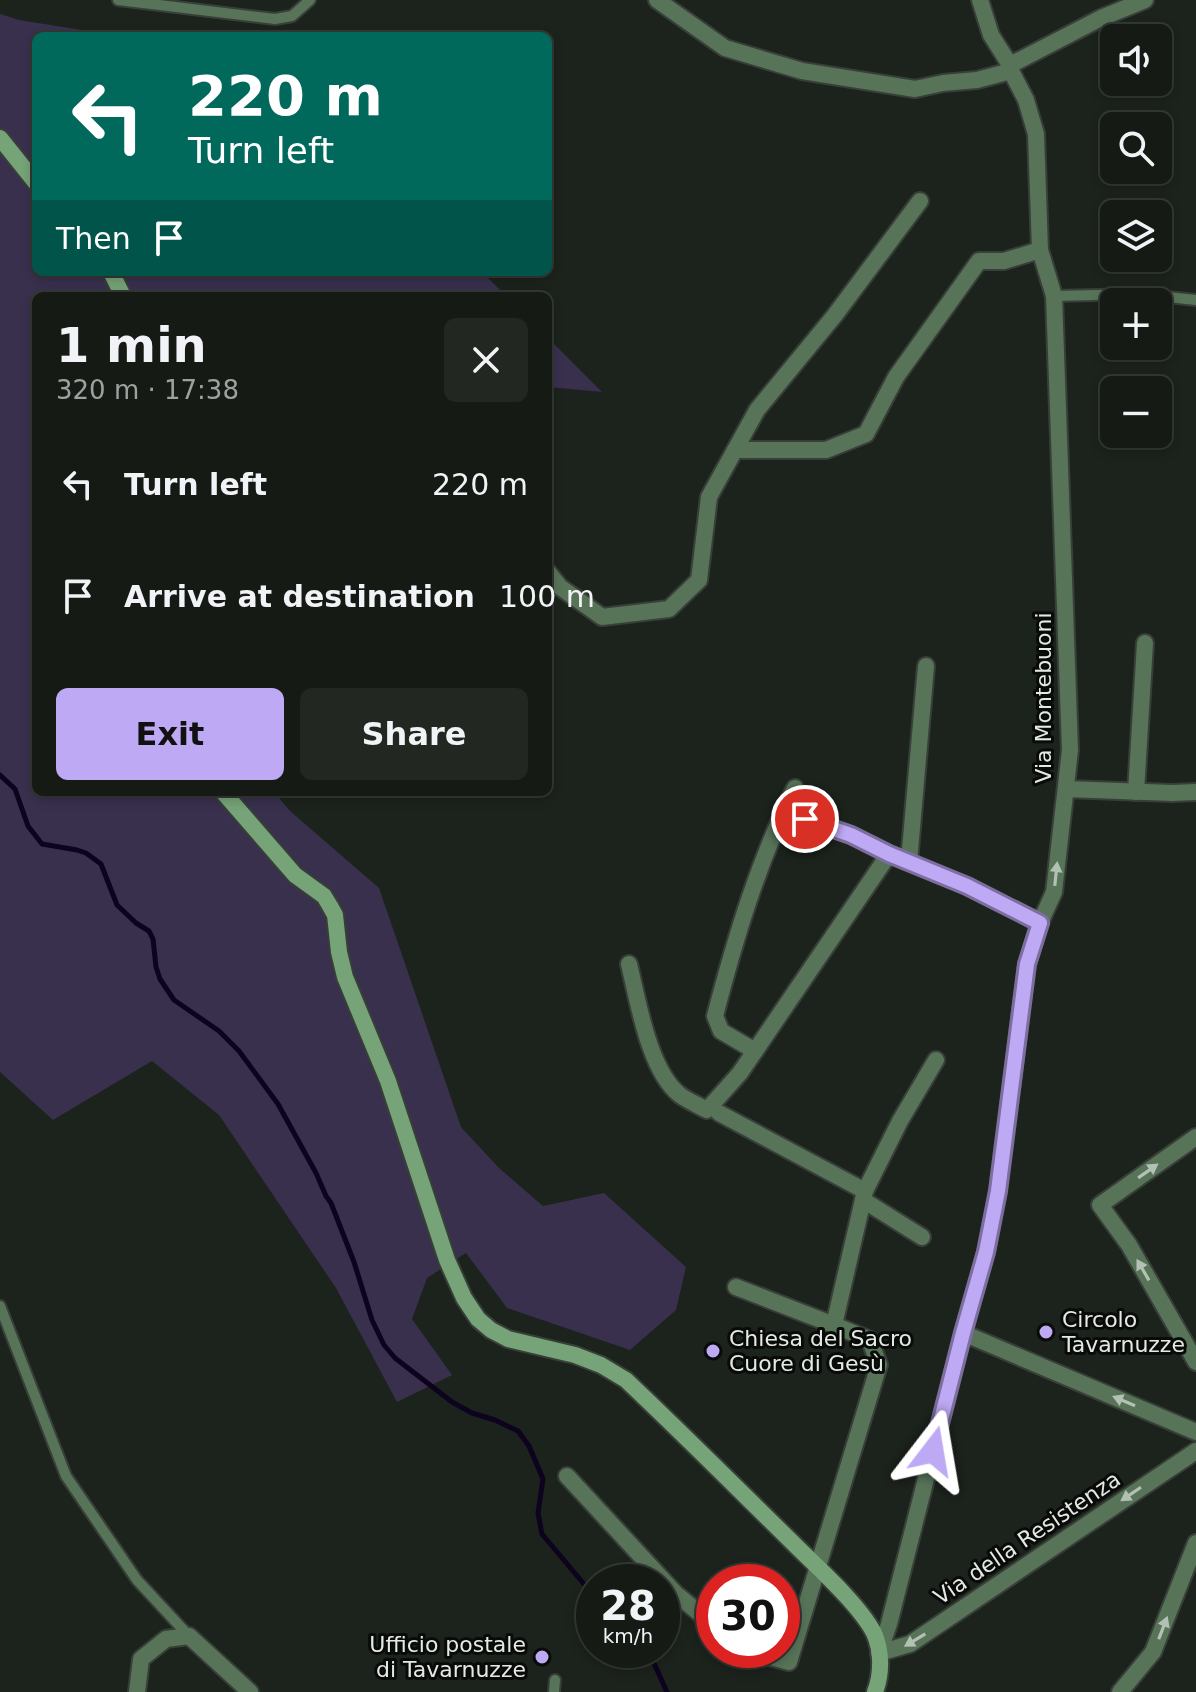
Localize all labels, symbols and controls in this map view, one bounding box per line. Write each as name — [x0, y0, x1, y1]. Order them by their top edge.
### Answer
map controls — [1100, 24, 1172, 448]
button: sound — [1100, 24, 1172, 96]
text: 220 m — [188, 63, 383, 128]
icon: left — [56, 64, 160, 168]
button: search — [1100, 112, 1172, 184]
text: Turn left — [188, 130, 334, 171]
button: layers — [1100, 200, 1172, 272]
icon: arrive — [147, 216, 191, 260]
text: Then — [56, 221, 131, 256]
button: + — [1100, 288, 1172, 360]
text: 1 min — [56, 317, 207, 373]
button: close — [444, 318, 528, 402]
text: 320 m · 17:38 — [56, 375, 239, 405]
button: − — [1100, 376, 1172, 448]
icon: left — [56, 462, 100, 506]
text: Turn left — [124, 467, 267, 502]
text: 220 m — [432, 467, 528, 502]
icon: arrive — [56, 574, 100, 618]
text: Arrive at destination — [124, 579, 475, 614]
text: 100 m — [499, 579, 595, 614]
street label: Via Montebuoni — [1031, 612, 1056, 784]
button: Exit — [56, 688, 284, 780]
button: Share — [300, 688, 528, 780]
pin — [771, 785, 839, 853]
icon: arrive — [783, 797, 827, 841]
one-way arrow — [1050, 861, 1063, 886]
one-way arrow — [1137, 1164, 1158, 1179]
one-way arrow — [1136, 1259, 1150, 1281]
place label: Circolo Tavarnuzze — [1061, 1307, 1185, 1357]
marker: Circolo Tavarnuzze — [1037, 1323, 1055, 1341]
place label: Chiesa del Sacro Cuore di Gesù — [729, 1326, 912, 1376]
marker: Chiesa del Sacro Cuore di Gesù — [704, 1342, 722, 1360]
one-way arrow — [1112, 1395, 1136, 1408]
position arrow — [891, 1409, 975, 1493]
street label: Via della Resistenza — [929, 1466, 1125, 1610]
one-way arrow — [1120, 1486, 1141, 1501]
speed limit sign: 30 — [696, 1564, 800, 1668]
text: 28 — [600, 1583, 656, 1629]
one-way arrow — [1157, 1616, 1170, 1640]
text: km/h — [603, 1624, 653, 1648]
place label: Ufficio postale di Tavarnuzze — [369, 1632, 526, 1682]
one-way arrow — [904, 1632, 927, 1647]
marker: Ufficio postale di Tavarnuzze — [533, 1648, 551, 1666]

